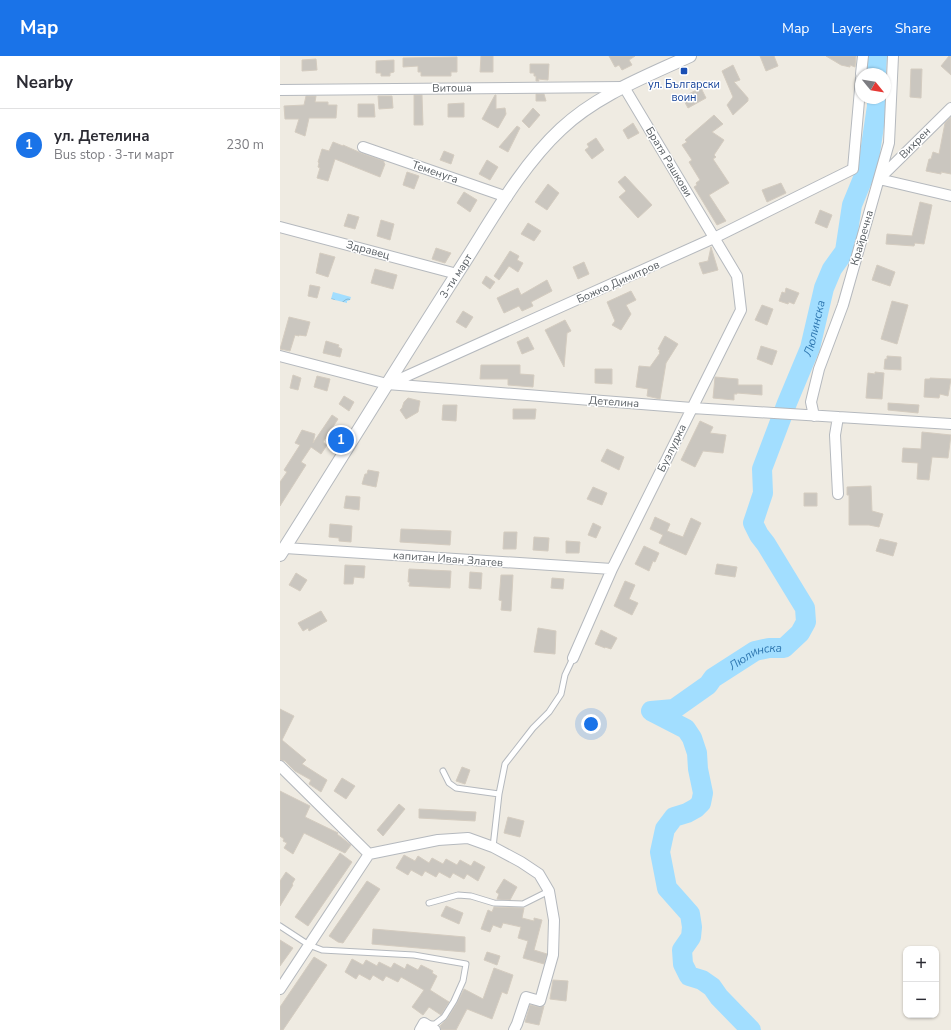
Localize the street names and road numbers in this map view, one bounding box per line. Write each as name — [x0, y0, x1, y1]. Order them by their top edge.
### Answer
street label: Витоша — [432, 80, 472, 96]
street label: Братя Рашкови — [642, 124, 696, 200]
street label: Вихрен — [896, 124, 934, 162]
street label: Теменуга — [410, 157, 460, 187]
street label: Крайречна — [847, 209, 877, 267]
street label: Здравец — [345, 237, 392, 263]
street label: 3-ти март — [436, 251, 476, 301]
street label: Божко Димитров — [574, 257, 662, 307]
street label: Детелина — [588, 393, 640, 411]
street label: Бузлуджа — [654, 422, 690, 474]
street label: капитан Иван Златев — [393, 548, 503, 570]

